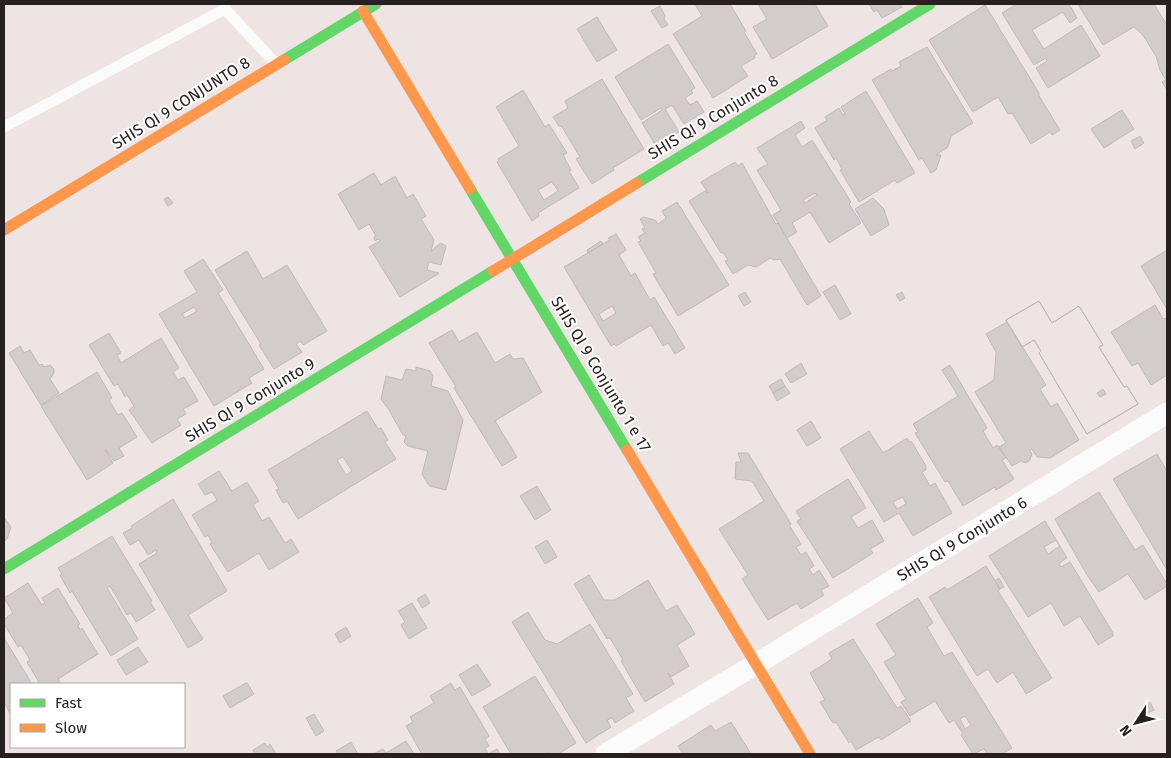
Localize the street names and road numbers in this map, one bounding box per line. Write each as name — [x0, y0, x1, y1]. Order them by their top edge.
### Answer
street label: SHIS QI 9 CONJUNTO 8 — [109, 53, 254, 153]
street label: SHIS QI 9 Conjunto 8 — [645, 71, 782, 163]
street label: SHIS QI 9 Conjunto 1 e 17 — [547, 293, 655, 455]
street label: SHIS QI 9 Conjunto 9 — [182, 354, 318, 446]
street label: SHIS QI 9 Conjunto 6 — [894, 493, 1030, 585]

